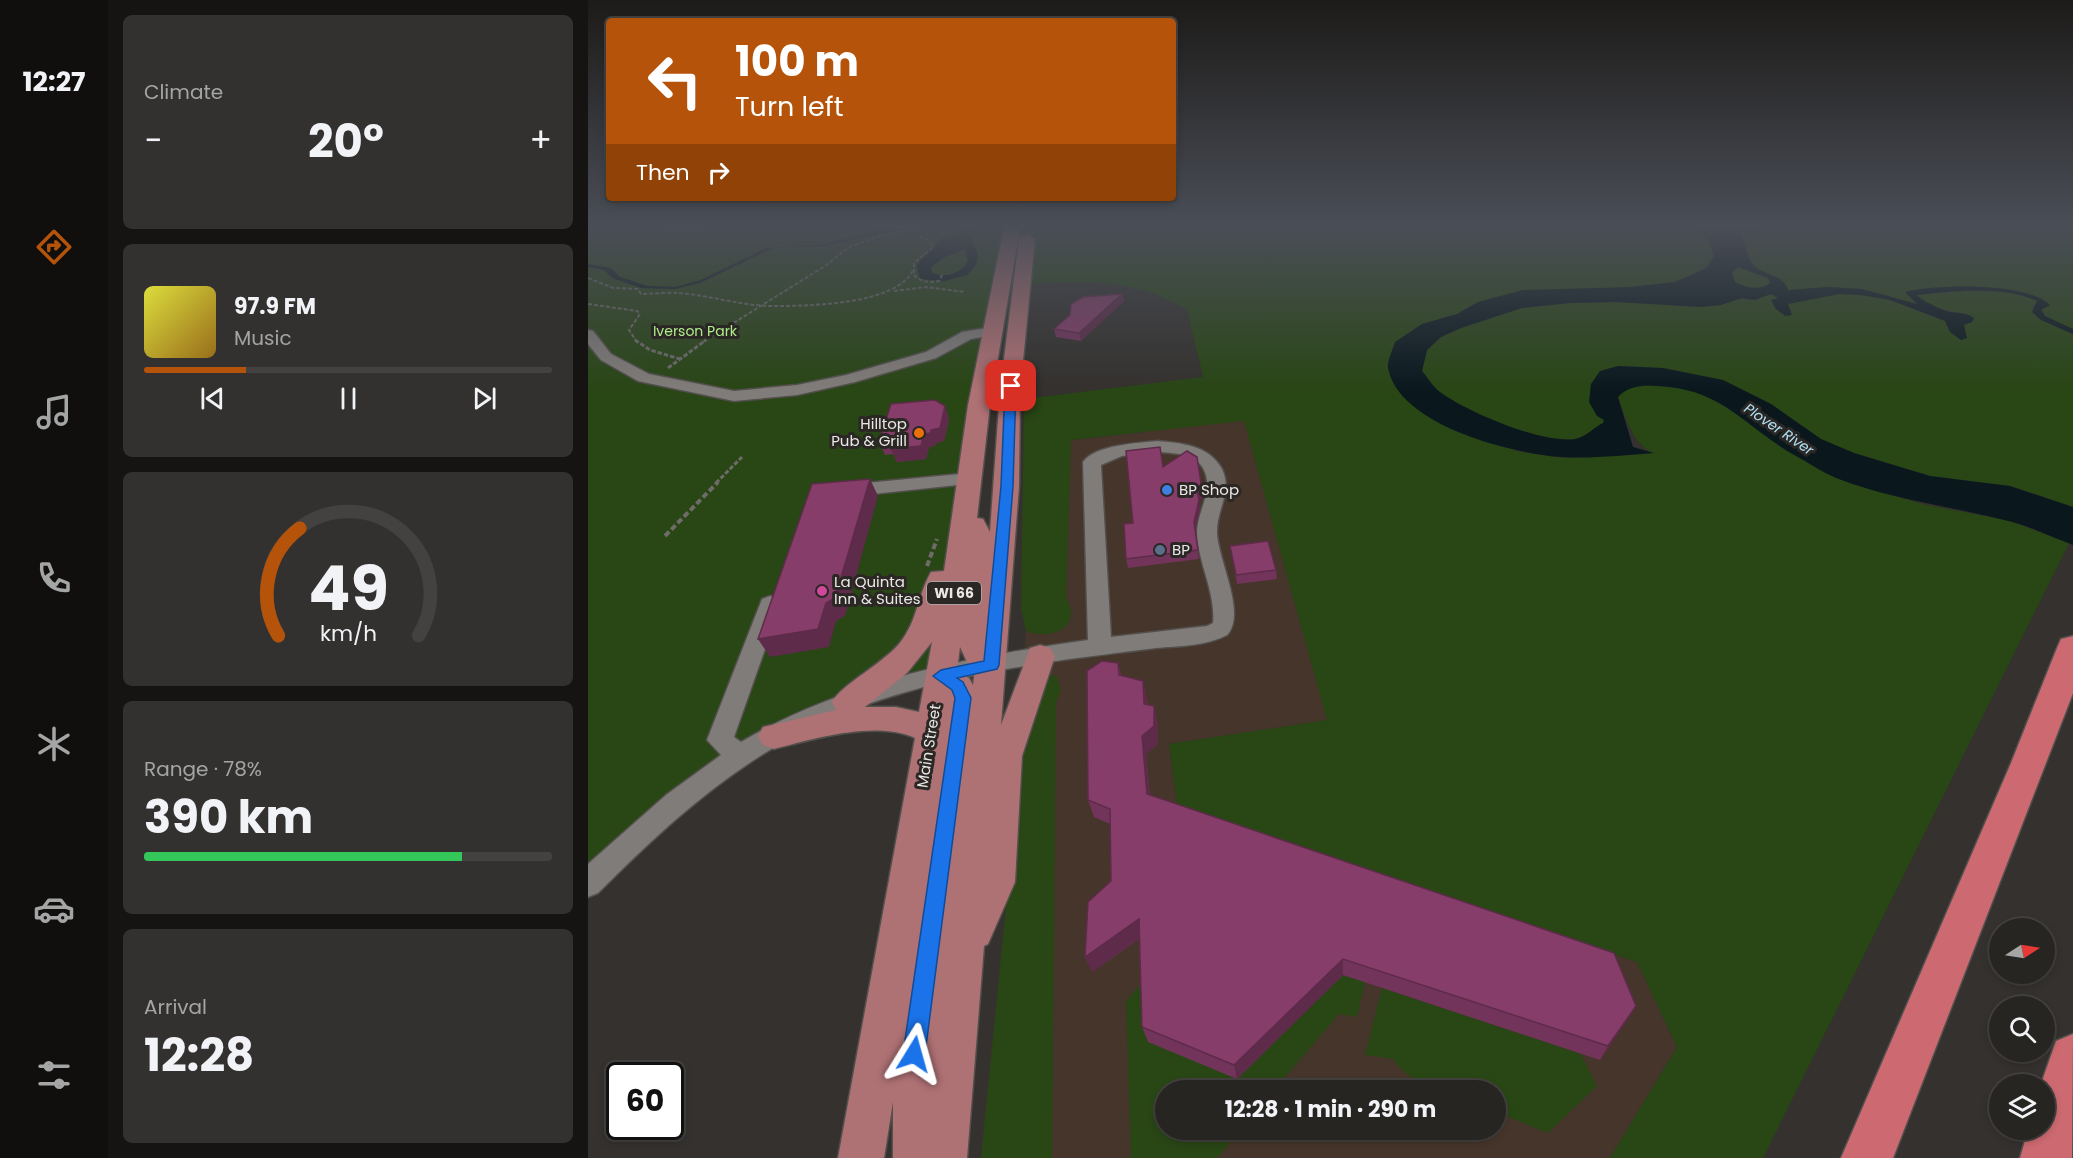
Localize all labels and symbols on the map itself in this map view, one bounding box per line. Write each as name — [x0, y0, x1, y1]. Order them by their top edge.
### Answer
park label: Iverson Park — [653, 321, 738, 341]
pin — [985, 360, 1036, 411]
water label: Plover River — [1740, 398, 1818, 460]
place label: Hilltop Pub & Grill — [831, 413, 907, 451]
marker: Hilltop Pub & Grill — [912, 426, 926, 440]
place label: BP Shop — [1179, 479, 1239, 500]
marker: BP Shop — [1160, 483, 1174, 497]
place label: BP — [1172, 539, 1190, 560]
marker: BP — [1153, 543, 1167, 557]
place label: La Quinta Inn & Suites — [834, 571, 921, 609]
road number: WI 66 — [927, 582, 981, 604]
marker: La Quinta Inn & Suites — [815, 584, 829, 598]
street label: Main Street — [912, 703, 945, 789]
north arrow — [1989, 918, 2055, 984]
position arrow — [882, 1022, 946, 1086]
speed limit sign: 60 — [606, 1062, 684, 1140]

